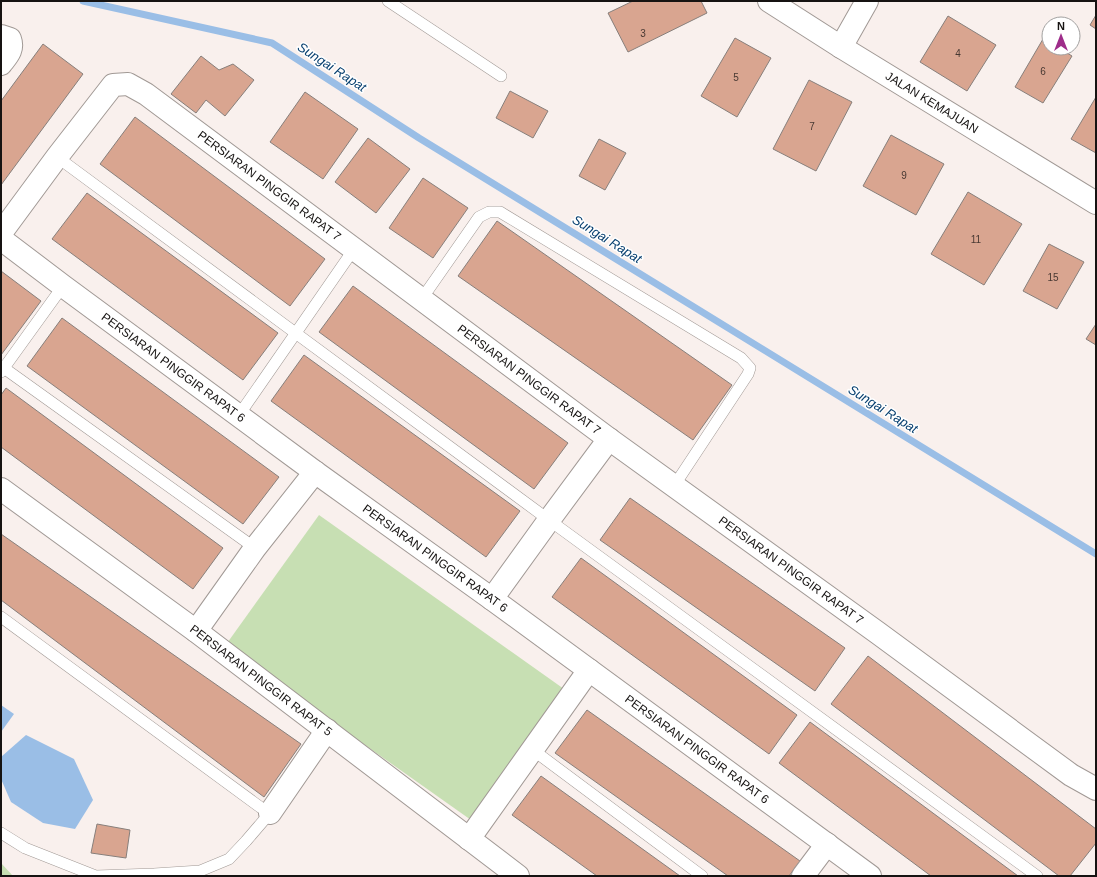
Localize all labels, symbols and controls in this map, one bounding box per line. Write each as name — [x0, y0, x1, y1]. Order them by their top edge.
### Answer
north arrow — [1041, 16, 1081, 56]
text: N — [1057, 20, 1065, 32]
house number: 3 — [640, 28, 646, 39]
water label: Sungai Rapat — [295, 39, 370, 95]
house number: 4 — [955, 48, 961, 59]
house number: 6 — [1040, 66, 1046, 77]
street label: JALAN KEMAJUAN — [883, 69, 981, 136]
house number: 5 — [733, 72, 739, 83]
house number: 7 — [809, 121, 815, 132]
street label: PERSIARAN PINGGIR RAPAT 7 — [195, 128, 344, 244]
house number: 9 — [901, 170, 907, 181]
water label: Sungai Rapat — [570, 212, 646, 267]
house number: 11 — [971, 234, 982, 245]
house number: 15 — [1047, 272, 1059, 283]
street label: PERSIARAN PINGGIR RAPAT 6 — [99, 310, 248, 425]
street label: PERSIARAN PINGGIR RAPAT 7 — [455, 322, 604, 438]
water label: Sungai Rapat — [846, 382, 922, 437]
street label: PERSIARAN PINGGIR RAPAT 6 — [360, 502, 511, 615]
street label: PERSIARAN PINGGIR RAPAT 7 — [716, 513, 866, 627]
street label: PERSIARAN PINGGIR RAPAT 5 — [187, 622, 335, 739]
street label: PERSIARAN PINGGIR RAPAT 6 — [622, 692, 772, 807]

